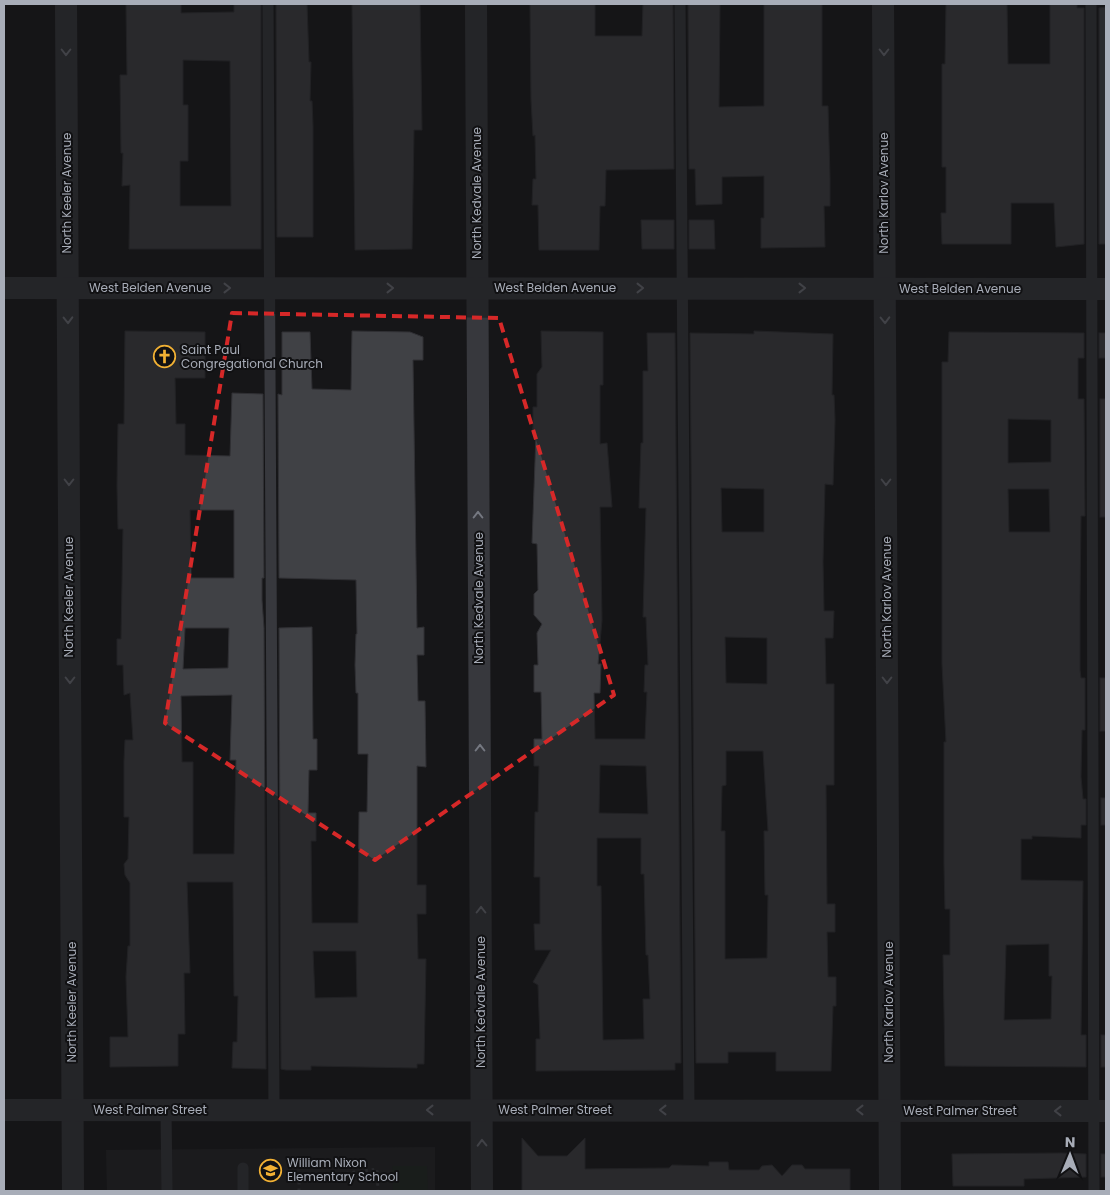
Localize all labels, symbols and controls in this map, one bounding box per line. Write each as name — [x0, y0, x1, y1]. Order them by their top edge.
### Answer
one-way arrow — [61, 49, 71, 57]
one-way arrow — [879, 49, 889, 57]
street label: North Kedvale Avenue — [468, 127, 485, 259]
street label: North Keeler Avenue — [58, 132, 75, 254]
street label: North Karlov Avenue — [875, 132, 892, 254]
street label: West Belden Avenue — [89, 279, 211, 296]
street label: West Belden Avenue — [494, 279, 616, 296]
street label: West Belden Avenue — [899, 280, 1021, 297]
one-way arrow — [224, 283, 232, 293]
one-way arrow — [386, 283, 394, 293]
one-way arrow — [636, 283, 644, 293]
one-way arrow — [799, 283, 807, 293]
one-way arrow — [63, 316, 73, 324]
one-way arrow — [880, 316, 890, 324]
place label: Saint Paul Congregational Church — [181, 341, 323, 372]
church icon: Saint Paul Congregational Church — [153, 345, 177, 369]
one-way arrow — [64, 479, 74, 487]
one-way arrow — [881, 479, 891, 487]
one-way arrow — [473, 511, 484, 519]
street label: North Kedvale Avenue — [470, 532, 487, 664]
street label: North Keeler Avenue — [60, 536, 77, 658]
street label: North Karlov Avenue — [878, 536, 895, 658]
one-way arrow — [65, 676, 75, 684]
one-way arrow — [882, 676, 892, 684]
one-way arrow — [475, 743, 485, 751]
one-way arrow — [476, 906, 486, 914]
street label: North Kedvale Avenue — [472, 936, 489, 1068]
street label: North Keeler Avenue — [63, 941, 80, 1063]
street label: North Karlov Avenue — [880, 941, 897, 1063]
street label: West Palmer Street — [93, 1101, 207, 1118]
street label: West Palmer Street — [498, 1101, 612, 1118]
street label: West Palmer Street — [903, 1102, 1017, 1119]
one-way arrow — [426, 1105, 434, 1115]
one-way arrow — [658, 1105, 666, 1115]
one-way arrow — [856, 1105, 864, 1115]
one-way arrow — [1053, 1106, 1061, 1116]
north arrow — [1045, 1130, 1095, 1180]
text: N — [1065, 1132, 1076, 1152]
one-way arrow — [477, 1138, 487, 1146]
place label: William Nixon Elementary School — [287, 1154, 398, 1185]
school or university icon: William Nixon Elementary School — [259, 1158, 283, 1182]

